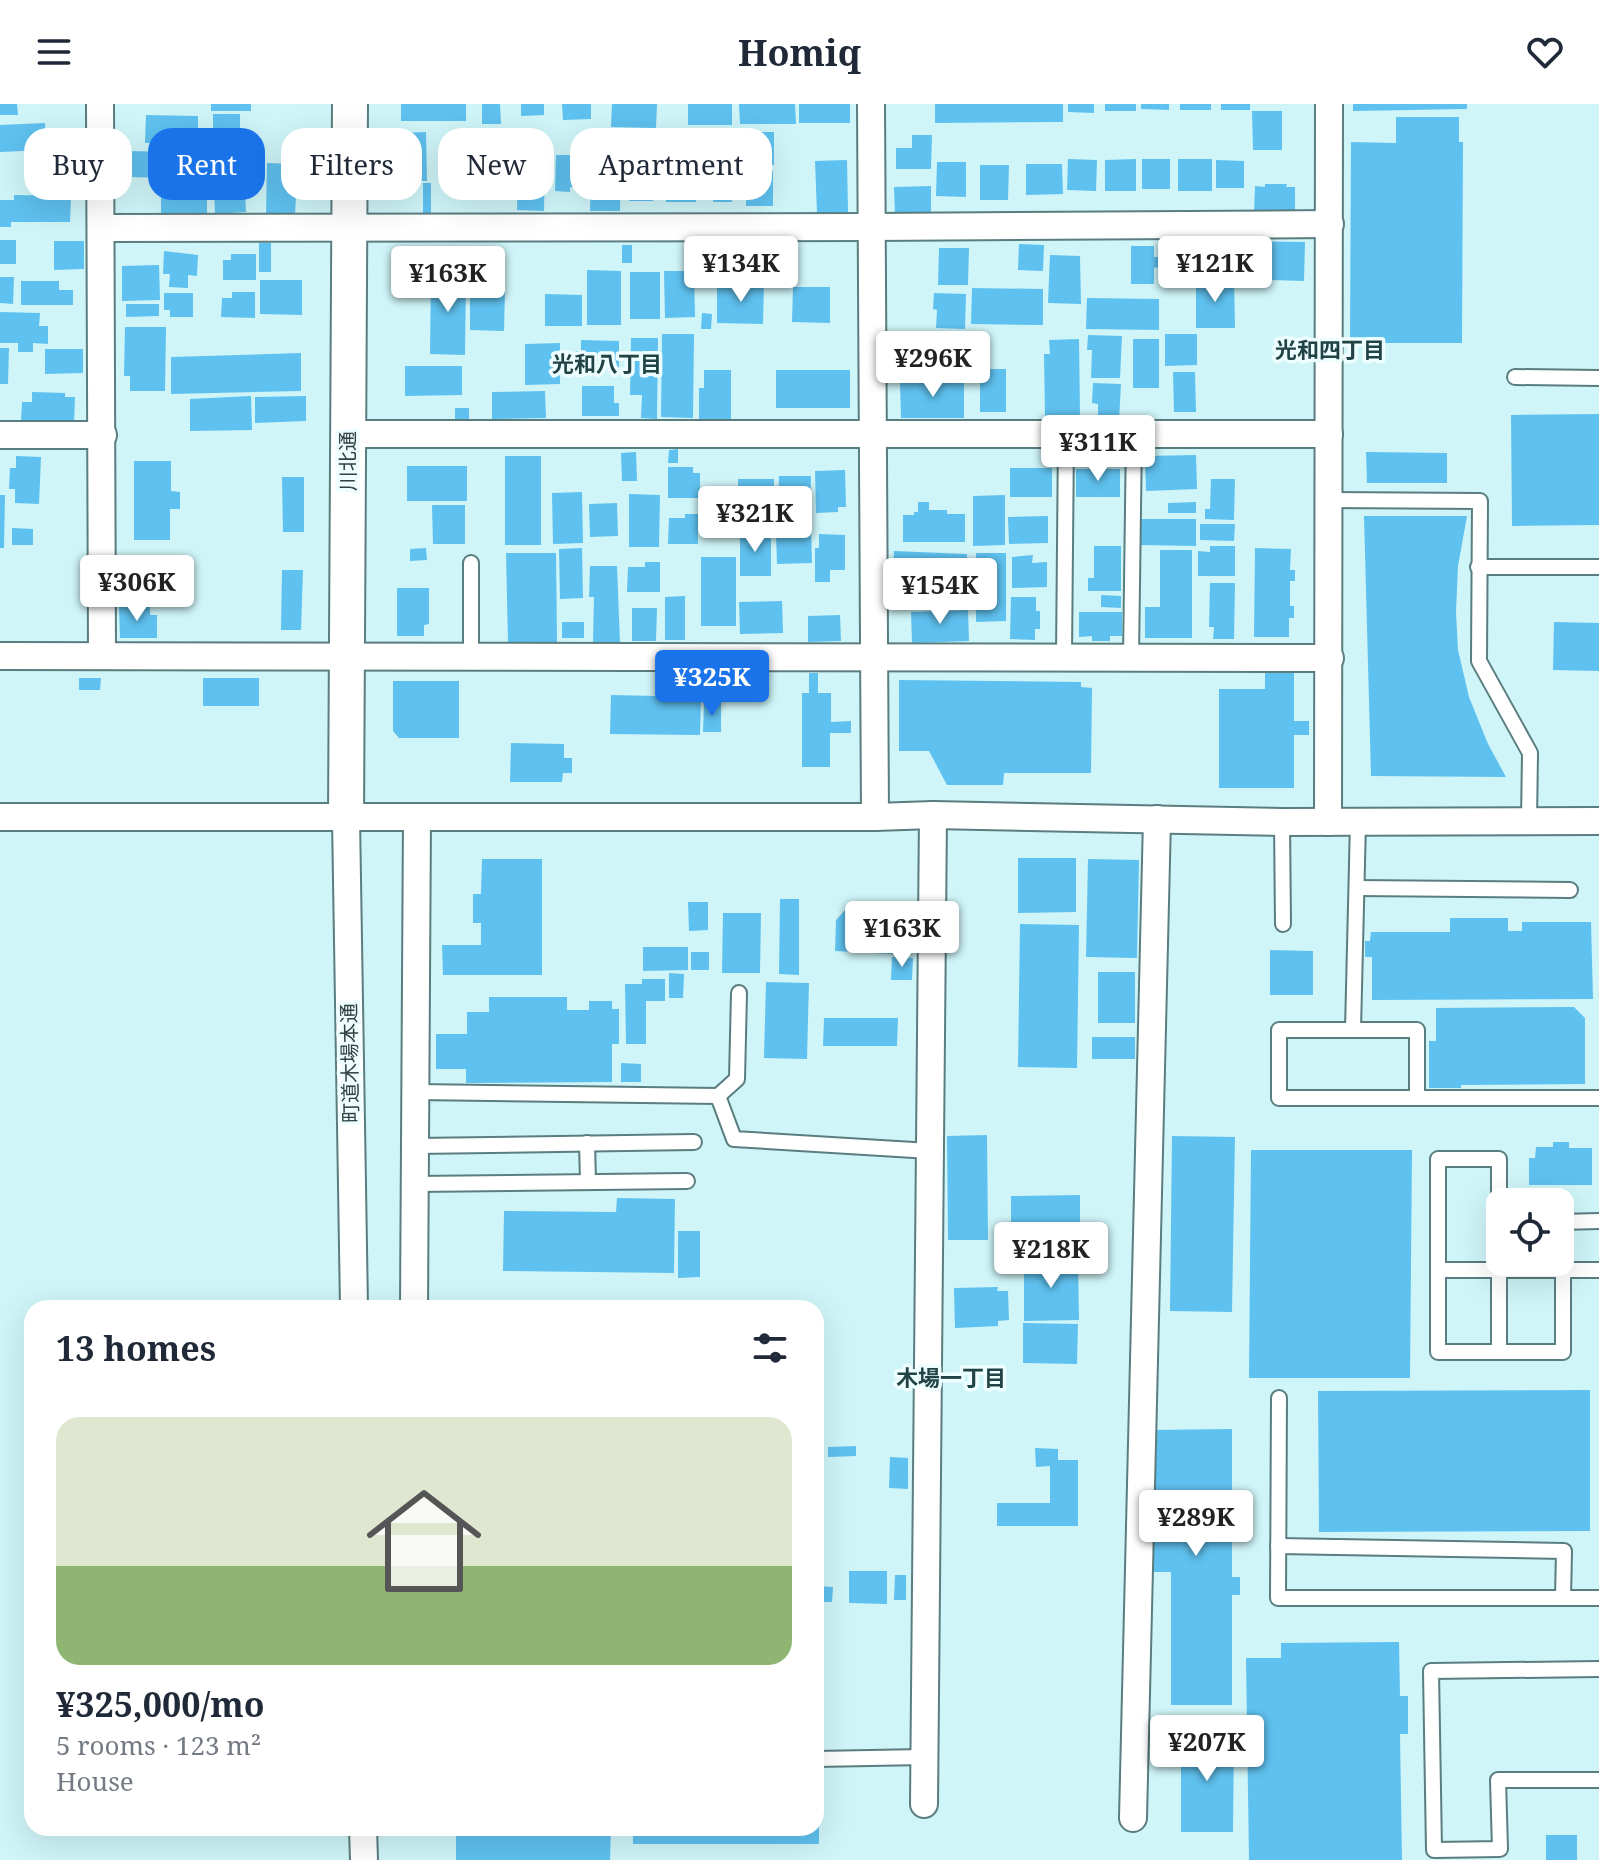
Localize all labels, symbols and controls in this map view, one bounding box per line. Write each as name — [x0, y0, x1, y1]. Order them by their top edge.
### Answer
text: Homiq — [738, 28, 861, 77]
icon: menu — [32, 30, 76, 74]
icon: heart — [1523, 30, 1567, 74]
chip: Buy — [24, 128, 132, 200]
chip: Rent — [148, 128, 265, 200]
chip: Filters — [281, 128, 422, 200]
chip: New — [438, 128, 554, 200]
chip: Apartment — [570, 128, 772, 200]
pin: ¥134K — [685, 236, 797, 304]
pin: ¥121K — [1159, 236, 1271, 304]
text: ¥134K — [702, 244, 780, 280]
text: ¥121K — [1176, 244, 1254, 280]
pin: ¥163K — [392, 246, 504, 314]
text: ¥163K — [409, 254, 487, 290]
pin: ¥296K — [877, 331, 989, 399]
district label: 光和四丁目 — [1275, 334, 1385, 364]
text: ¥296K — [894, 339, 972, 375]
district label: 光和八丁目 — [552, 348, 662, 378]
pin: ¥311K — [1042, 415, 1154, 483]
text: ¥311K — [1059, 423, 1137, 459]
street label: 川北通 — [334, 431, 361, 491]
pin: ¥321K — [699, 486, 811, 554]
text: ¥321K — [716, 494, 794, 530]
pin: ¥306K — [81, 555, 193, 623]
pin: ¥154K — [884, 558, 996, 626]
text: ¥306K — [98, 563, 176, 599]
text: ¥154K — [901, 566, 979, 602]
pin: ¥325K — [656, 650, 768, 718]
text: ¥325K — [673, 658, 751, 694]
pin: ¥163K — [846, 901, 958, 969]
text: ¥163K — [863, 909, 941, 945]
street label: 町道木場本通 — [335, 1003, 364, 1123]
map controls — [1486, 1188, 1574, 1276]
button: locate — [1486, 1188, 1574, 1276]
pin: ¥218K — [995, 1222, 1107, 1290]
text: ¥218K — [1012, 1230, 1090, 1266]
text: 13 homes — [56, 1325, 216, 1371]
icon: filters — [748, 1326, 792, 1370]
district label: 木場一丁目 — [896, 1362, 1006, 1392]
icon: home — [352, 1469, 496, 1613]
pin: ¥289K — [1140, 1490, 1252, 1558]
text: ¥289K — [1157, 1498, 1235, 1534]
text: ¥325,000/mo — [56, 1681, 265, 1727]
pin: ¥207K — [1151, 1715, 1263, 1783]
text: ¥207K — [1168, 1723, 1246, 1759]
text: 5 rooms · 123 m² — [56, 1727, 261, 1763]
text: House — [56, 1763, 134, 1799]

